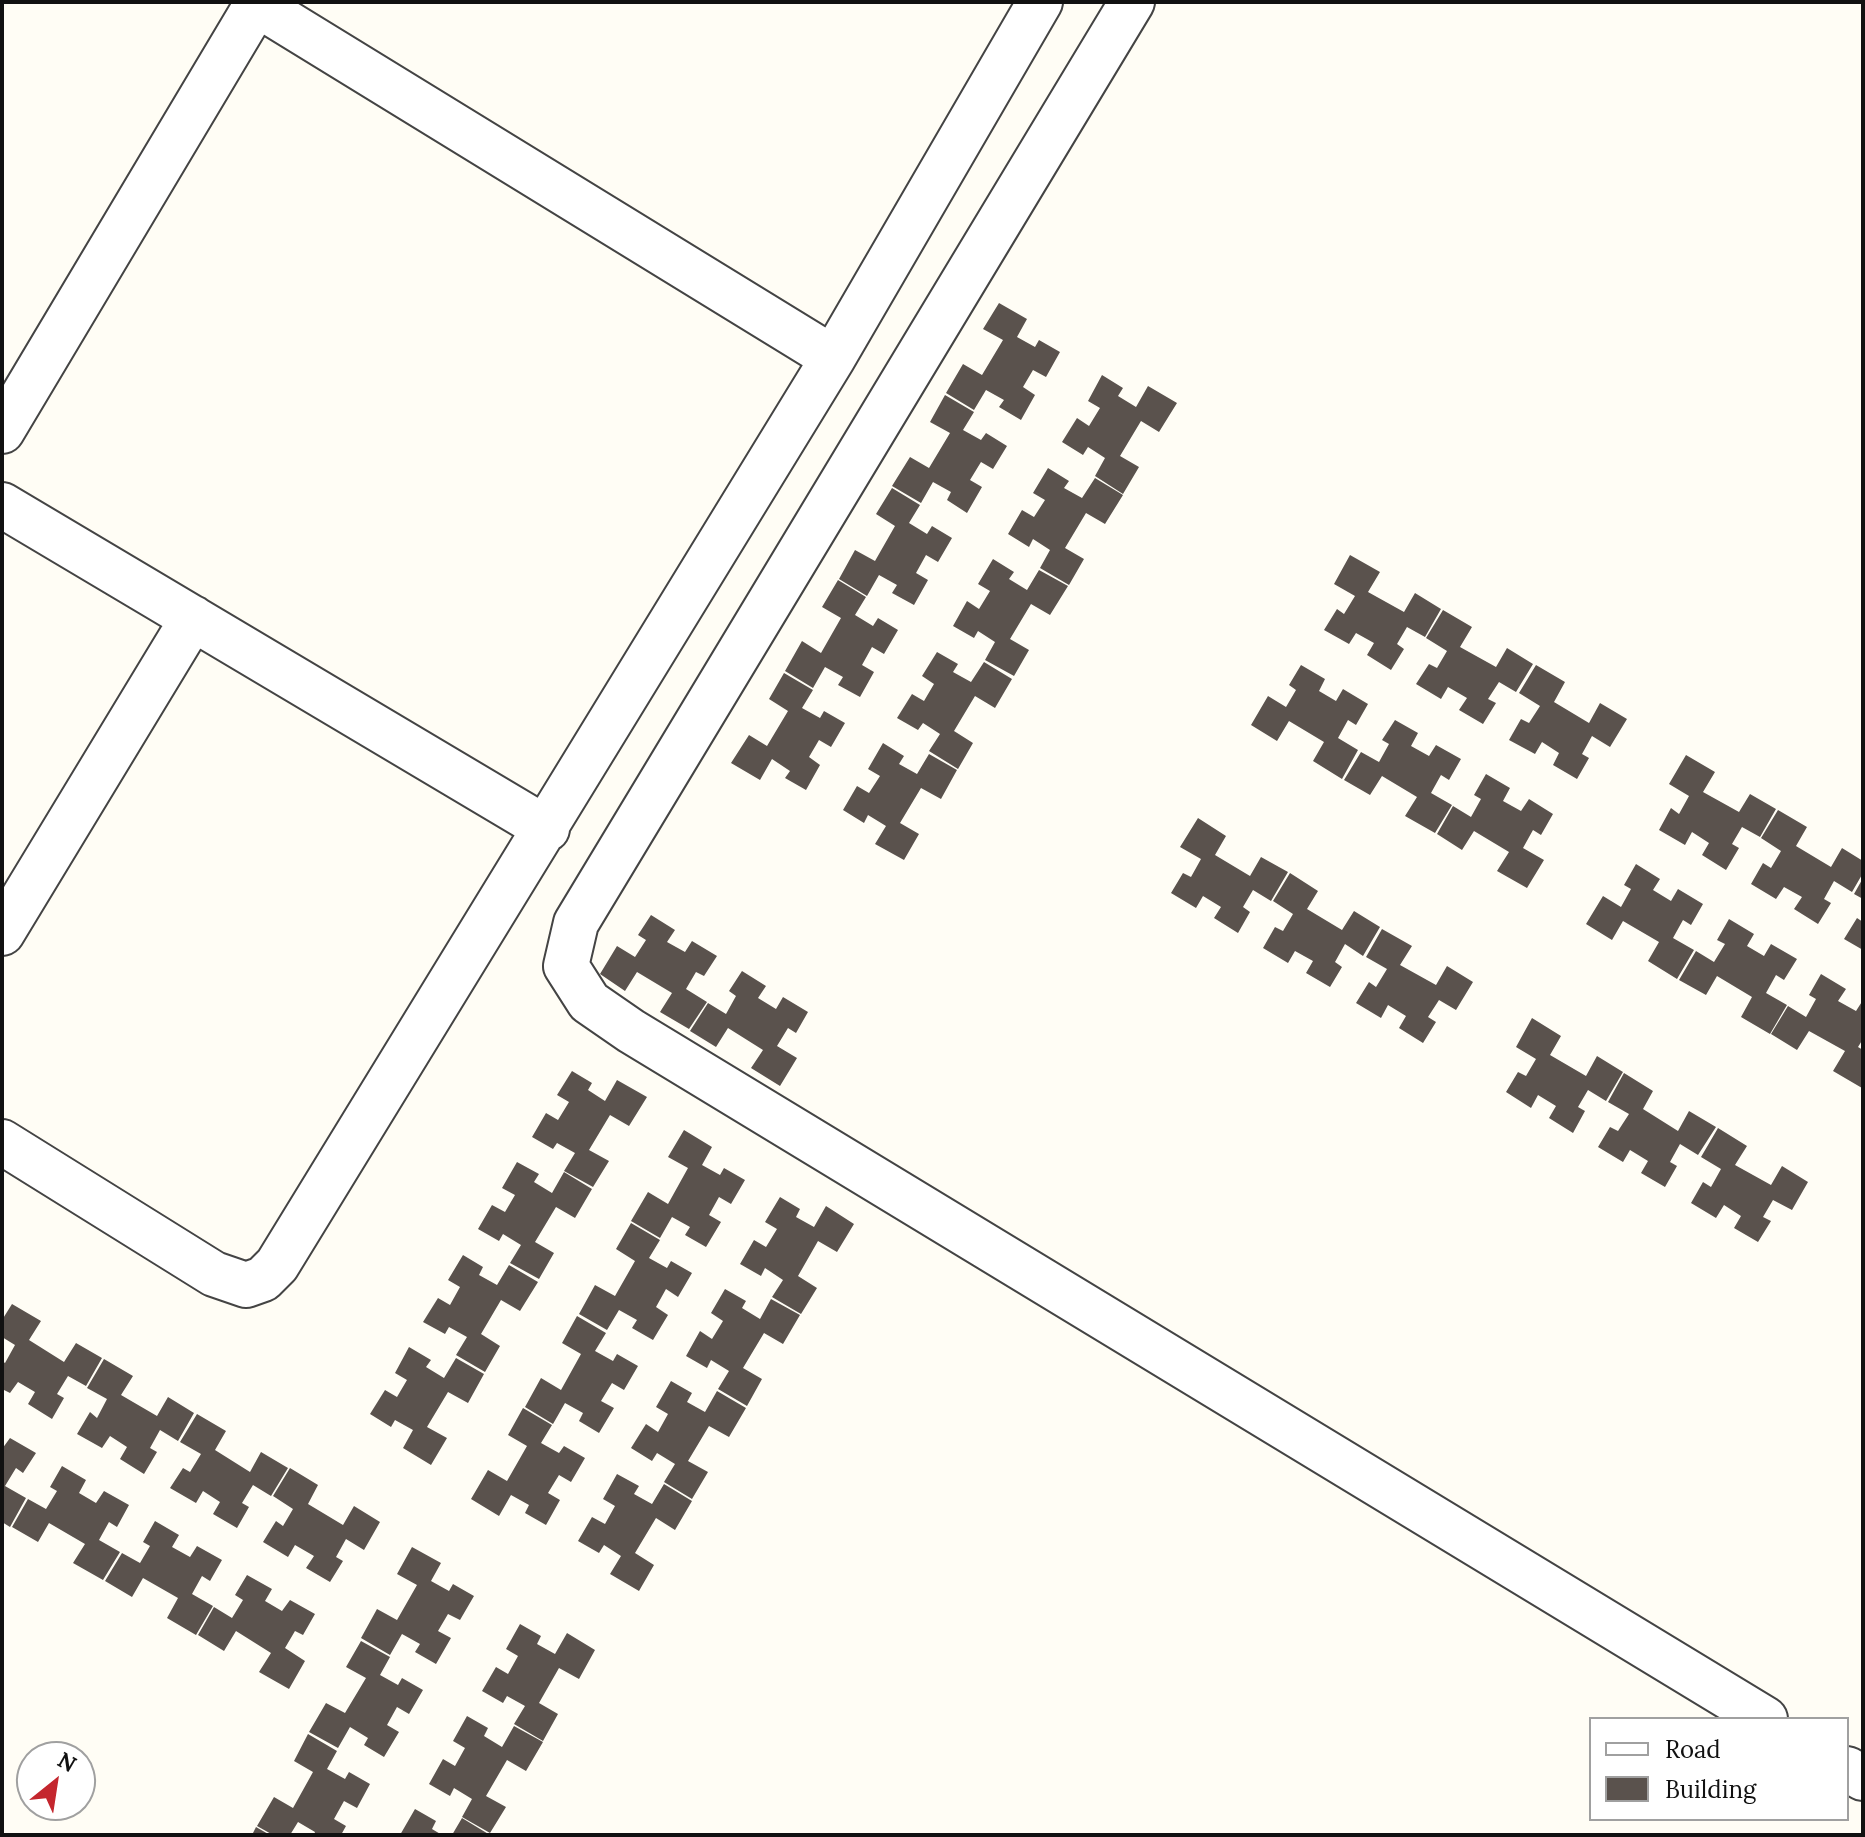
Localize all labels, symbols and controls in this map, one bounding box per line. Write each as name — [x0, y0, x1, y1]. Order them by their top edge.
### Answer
legend — [1589, 1717, 1849, 1821]
text: Road — [1665, 1734, 1721, 1765]
north arrow — [16, 1741, 96, 1821]
text: N — [53, 1746, 81, 1778]
text: Building — [1665, 1774, 1756, 1805]

